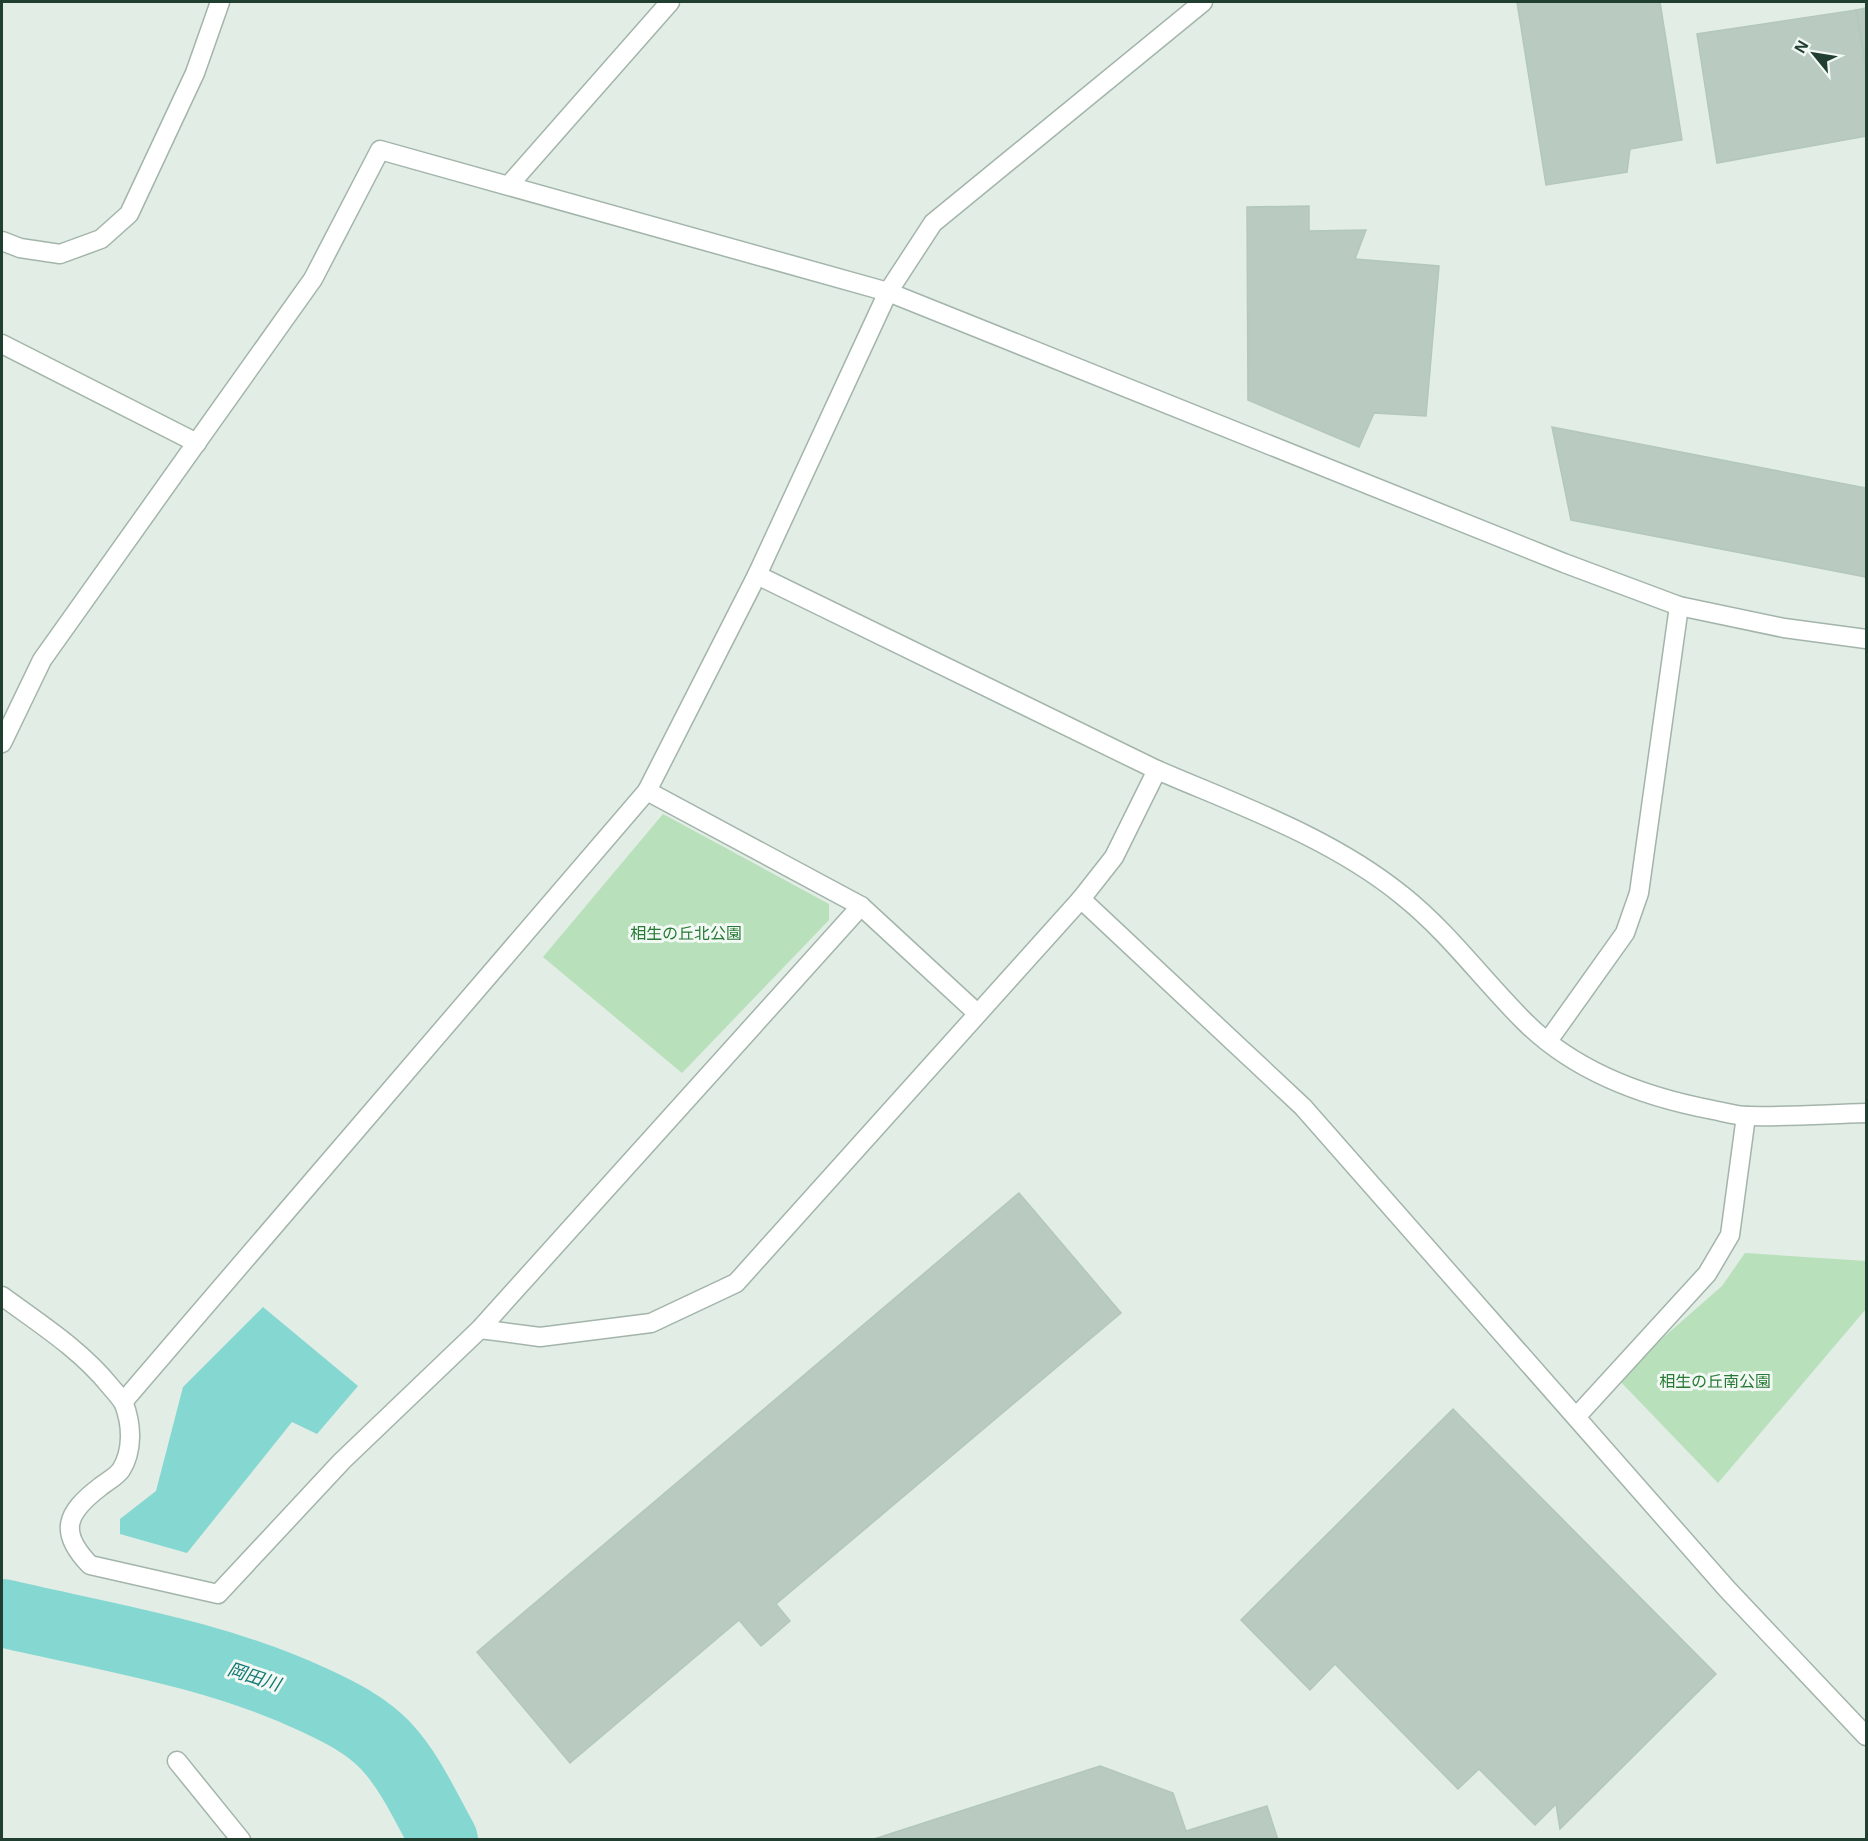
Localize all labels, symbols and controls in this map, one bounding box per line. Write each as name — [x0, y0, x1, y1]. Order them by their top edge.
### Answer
north arrow — [1784, 24, 1844, 84]
text: N — [1791, 37, 1812, 56]
park label: 相生の丘北公園 — [630, 925, 742, 942]
park label: 相生の丘南公園 — [1659, 1373, 1771, 1390]
water label: 岡田川 — [225, 1659, 285, 1695]

